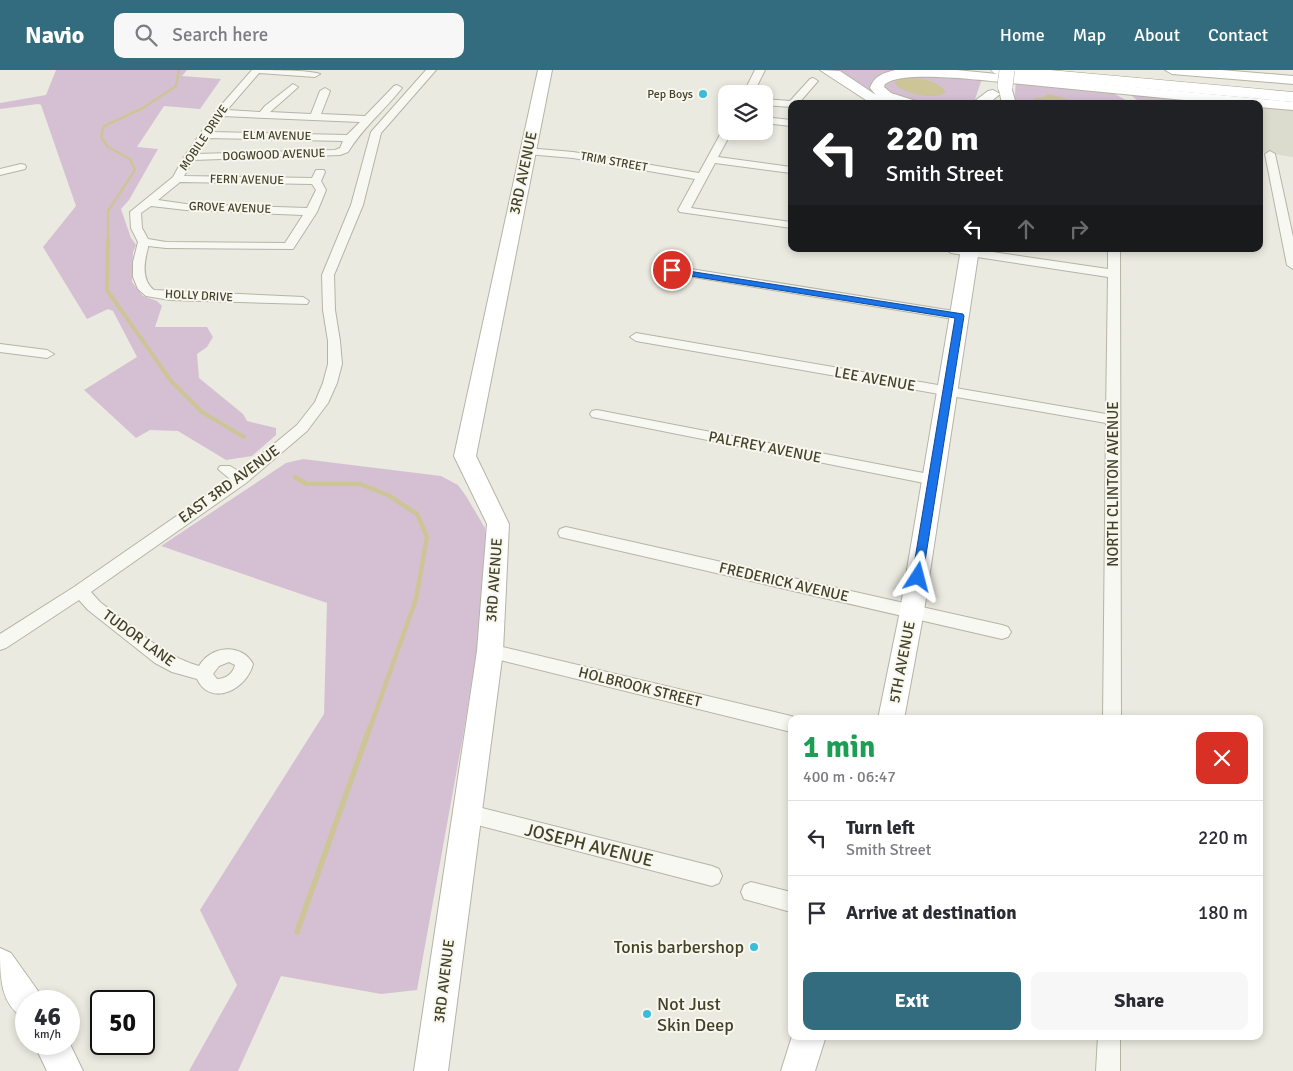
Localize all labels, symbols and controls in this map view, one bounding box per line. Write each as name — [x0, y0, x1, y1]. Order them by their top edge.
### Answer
search box — [114, 13, 464, 58]
text: Navio — [25, 20, 84, 50]
icon: search — [132, 21, 160, 49]
text: Search here — [172, 23, 268, 47]
text: Home — [1000, 24, 1045, 46]
text: Map — [1073, 24, 1106, 46]
text: About — [1134, 24, 1180, 46]
text: Contact — [1208, 24, 1268, 46]
map controls — [718, 85, 773, 140]
button: layers — [718, 85, 773, 140]
place label: Pep Boys — [647, 87, 693, 102]
marker: Pep Boys — [697, 88, 709, 100]
street label: MOBILE DRIVE — [176, 102, 232, 174]
text: 220 m — [886, 117, 979, 160]
icon: left — [803, 120, 868, 185]
street label: ELM AVENUE — [243, 128, 312, 144]
street label: 3RD AVENUE — [505, 130, 541, 216]
street label: DOGWOOD AVENUE — [222, 146, 326, 164]
street label: TRIM STREET — [579, 149, 649, 175]
text: Smith Street — [886, 160, 1003, 187]
street label: FERN AVENUE — [210, 172, 285, 188]
street label: GROVE AVENUE — [189, 199, 272, 217]
icon: left — [959, 215, 987, 243]
icon: ahead — [1012, 215, 1040, 243]
icon: right — [1065, 215, 1093, 243]
pin — [651, 249, 693, 291]
icon: arrive — [658, 256, 686, 284]
street label: HOLLY DRIVE — [165, 287, 234, 305]
street label: LEE AVENUE — [833, 363, 917, 395]
street label: NORTH CLINTON AVENUE — [1104, 401, 1122, 567]
street label: PALFREY AVENUE — [707, 427, 823, 467]
street label: EAST 3RD AVENUE — [175, 441, 283, 527]
street label: 3RD AVENUE — [482, 537, 506, 623]
position arrow — [891, 550, 943, 602]
street label: FREDERICK AVENUE — [717, 558, 851, 606]
street label: TUDOR LANE — [99, 606, 179, 670]
street label: 5TH AVENUE — [885, 619, 919, 705]
street label: HOLBROOK STREET — [577, 663, 704, 711]
text: 1 min — [803, 729, 875, 766]
button: close — [1196, 732, 1248, 784]
text: 400 m · 06:47 — [803, 767, 896, 787]
text: Turn left — [846, 816, 915, 840]
street label: JOSEPH AVENUE — [523, 818, 655, 872]
icon: left — [803, 824, 831, 852]
text: 220 m — [1198, 826, 1248, 850]
text: Smith Street — [846, 840, 931, 860]
icon: arrive — [803, 899, 831, 927]
text: Arrive at destination — [846, 901, 1017, 925]
text: 180 m — [1198, 901, 1248, 925]
place label: Tonis barbershop — [614, 936, 744, 958]
street label: 3RD AVENUE — [430, 938, 458, 1024]
marker: Tonis barbershop — [748, 941, 760, 953]
button: Exit — [803, 972, 1021, 1030]
button: Share — [1031, 972, 1248, 1030]
speed limit sign: 50 — [90, 990, 155, 1055]
place label: Not Just Skin Deep — [657, 993, 734, 1036]
text: 46 — [34, 1001, 61, 1032]
marker: Not Just Skin Deep — [641, 1008, 653, 1020]
text: km/h — [34, 1027, 61, 1042]

